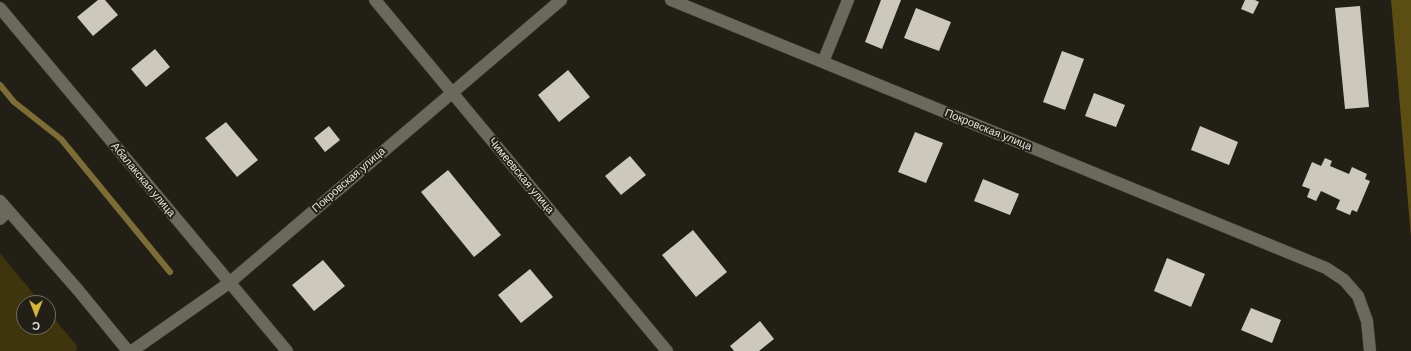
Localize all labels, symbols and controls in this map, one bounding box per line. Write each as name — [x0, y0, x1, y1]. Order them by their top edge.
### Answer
street label: Покровская улица — [943, 107, 1033, 153]
street label: Чимеевская улица — [485, 135, 557, 217]
street label: Абалакская улица — [108, 140, 178, 220]
street label: Покровская улица — [310, 145, 388, 215]
north arrow — [16, 295, 56, 335]
text: С — [32, 320, 40, 332]

